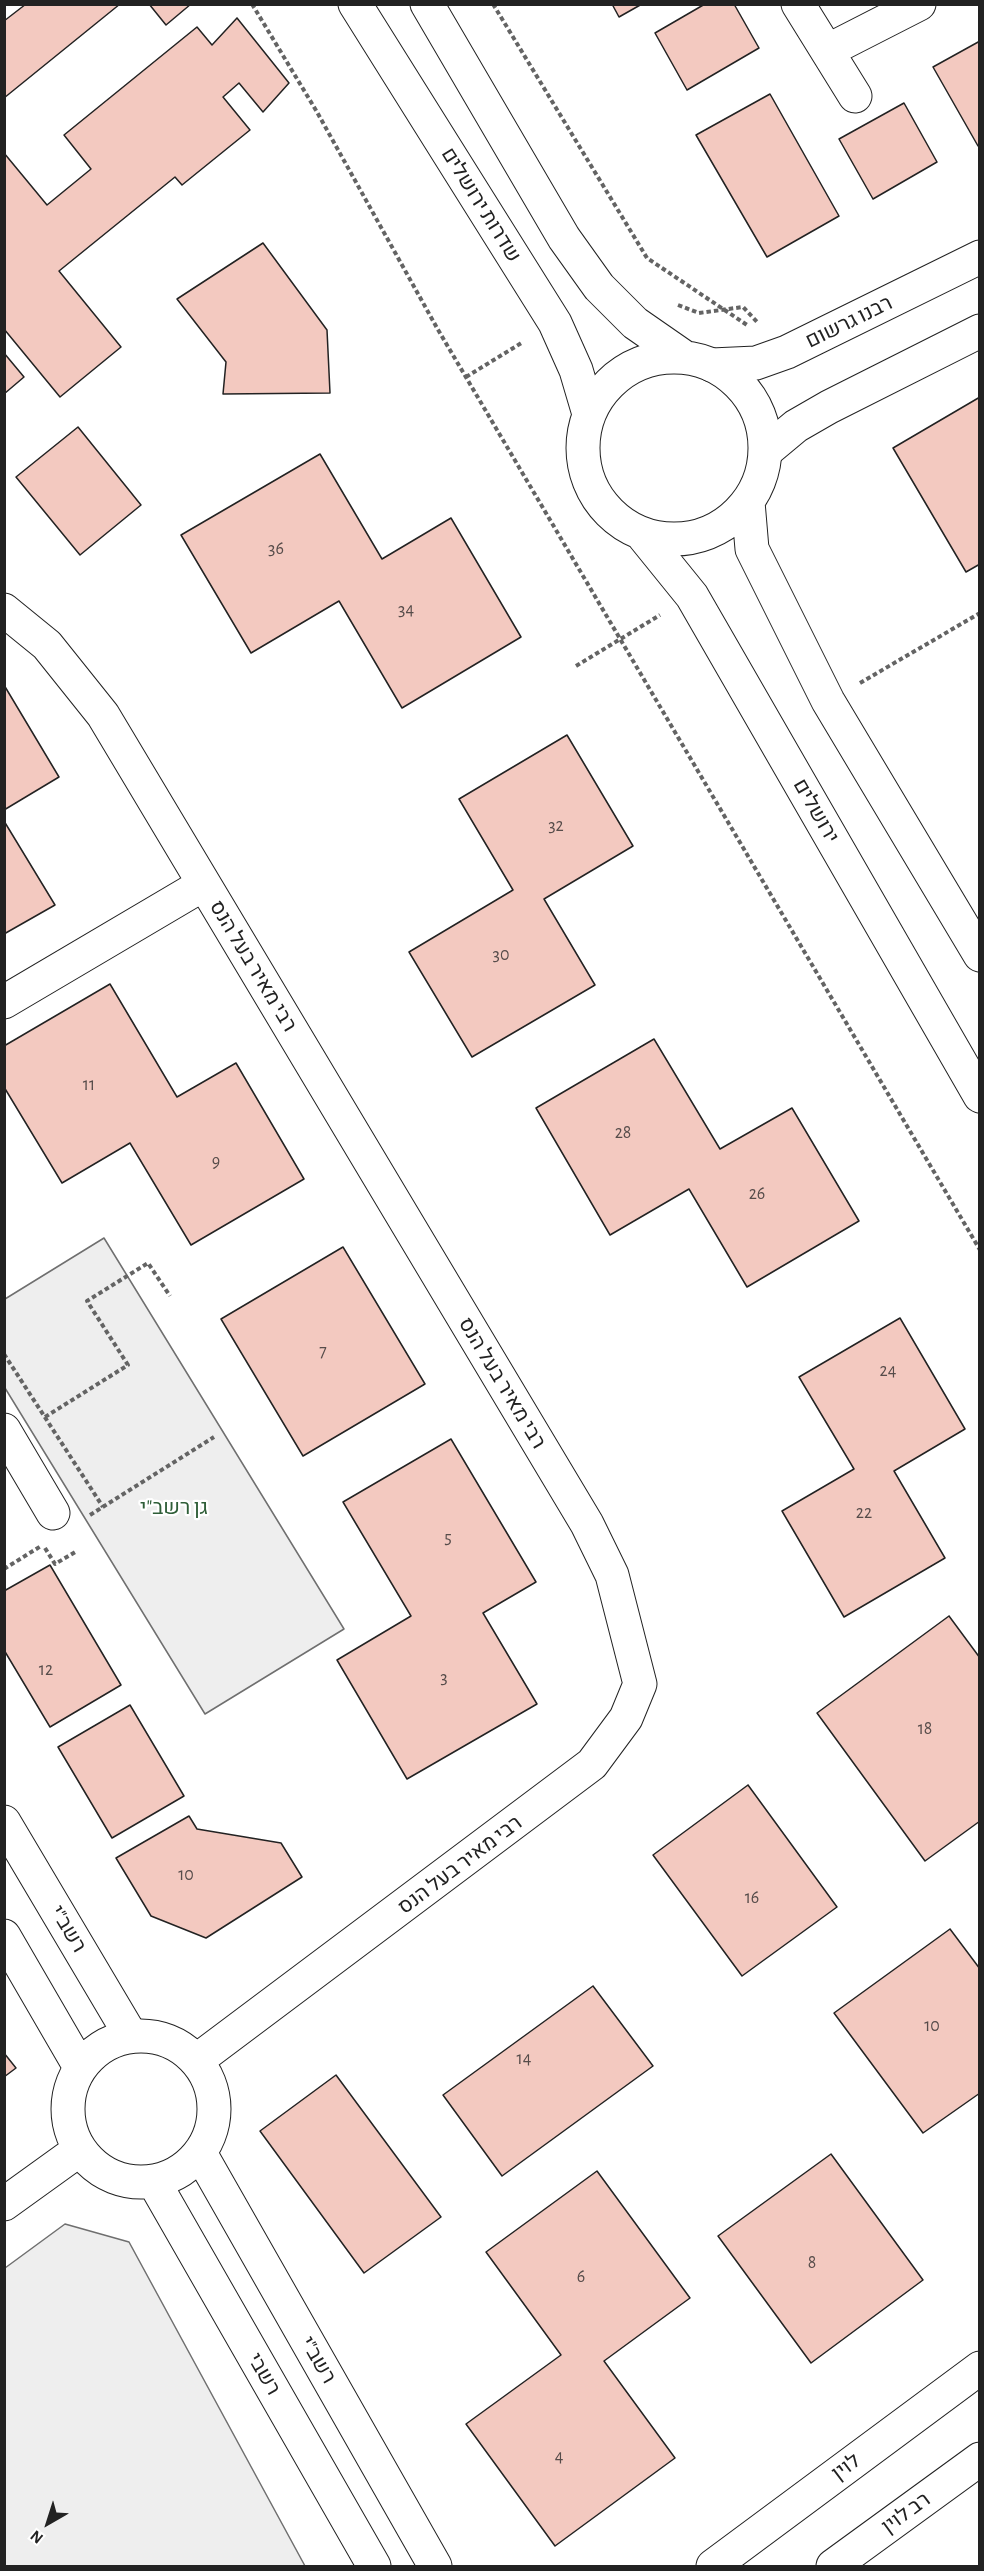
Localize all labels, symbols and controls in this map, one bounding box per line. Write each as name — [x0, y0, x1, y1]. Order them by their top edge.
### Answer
street label: שדרות ירושלים — [436, 143, 526, 267]
street label: רבנו גרשום — [802, 290, 896, 354]
house number: 36 — [268, 538, 284, 560]
house number: 34 — [398, 599, 414, 621]
street label: ירושלים — [788, 774, 844, 848]
house number: 32 — [548, 815, 564, 837]
street label: רבי מאיר בעל הנס — [204, 896, 302, 1036]
house number: 30 — [493, 944, 509, 966]
house number: 11 — [83, 1074, 95, 1096]
house number: 28 — [615, 1122, 631, 1144]
house number: 9 — [212, 1151, 220, 1173]
house number: 26 — [749, 1183, 765, 1205]
street label: רבי מאיר בעל הנס — [453, 1313, 551, 1453]
house number: 7 — [319, 1341, 327, 1363]
house number: 24 — [880, 1360, 896, 1382]
park label: גן רשב"י — [140, 1495, 208, 1521]
house number: 22 — [856, 1502, 872, 1524]
house number: 5 — [444, 1527, 452, 1549]
house number: 12 — [39, 1659, 53, 1681]
house number: 3 — [440, 1667, 448, 1689]
house number: 18 — [918, 1718, 932, 1740]
street label: רבי מאיר בעל הנס — [393, 1810, 527, 1920]
house number: 10 — [178, 1864, 194, 1886]
house number: 16 — [745, 1887, 759, 1909]
street label: רשב"י — [44, 1901, 92, 1957]
house number: 10 — [924, 2015, 940, 2037]
house number: 14 — [517, 2048, 531, 2070]
house number: 8 — [808, 2252, 816, 2274]
house number: 6 — [577, 2266, 585, 2288]
street label: רשב"י — [295, 2332, 341, 2388]
street label: רשבי — [242, 2348, 286, 2400]
house number: 4 — [555, 2446, 563, 2468]
street label: לוין — [827, 2448, 865, 2486]
street label: רב לוין — [877, 2487, 935, 2539]
north arrow — [18, 2493, 78, 2553]
text: N — [27, 2527, 46, 2547]

